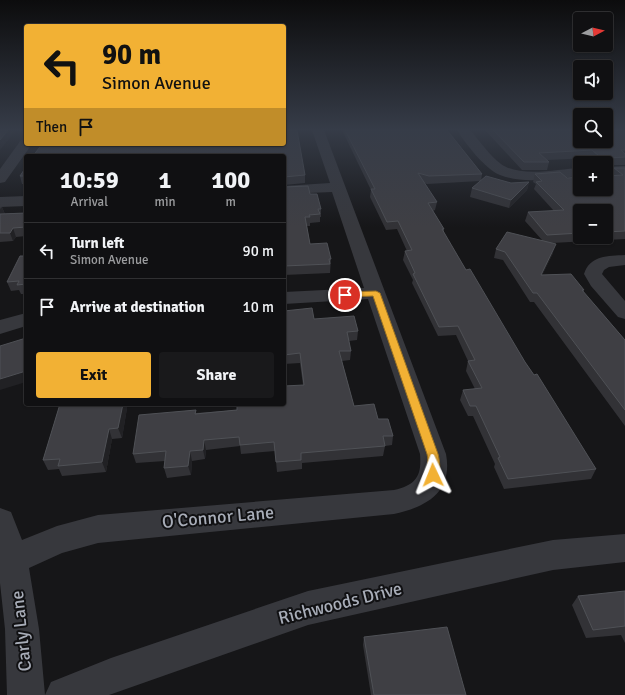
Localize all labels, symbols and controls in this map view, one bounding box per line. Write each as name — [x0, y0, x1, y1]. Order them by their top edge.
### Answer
north arrow — [573, 12, 613, 52]
map controls — [573, 12, 613, 244]
text: 90 m — [102, 38, 161, 72]
icon: left — [36, 40, 88, 92]
button: sound — [573, 60, 613, 100]
text: Simon Avenue — [102, 72, 211, 94]
button: search — [573, 108, 613, 148]
icon: arrive — [75, 116, 97, 138]
text: Then — [36, 118, 67, 136]
button: + — [573, 156, 613, 196]
text: 10:59 — [60, 165, 119, 195]
text: 1 — [159, 165, 171, 195]
text: 100 — [211, 165, 250, 195]
text: Arrival — [71, 194, 108, 210]
text: min — [155, 194, 176, 210]
text: m — [226, 194, 236, 210]
button: − — [573, 204, 613, 244]
text: Turn left — [70, 234, 124, 252]
icon: left — [36, 240, 58, 262]
text: 90 m — [243, 242, 274, 260]
text: Simon Avenue — [70, 252, 148, 268]
pin — [328, 278, 362, 312]
icon: arrive — [334, 284, 356, 306]
icon: arrive — [36, 296, 58, 318]
text: Arrive at destination — [70, 298, 205, 316]
text: 10 m — [243, 298, 274, 316]
button: Exit — [36, 352, 151, 398]
button: Share — [159, 352, 274, 398]
position arrow — [412, 454, 454, 496]
street label: O'Connor Lane — [161, 501, 275, 533]
street label: Richwoods Drive — [276, 577, 404, 629]
street label: Carly Lane — [6, 590, 36, 672]

